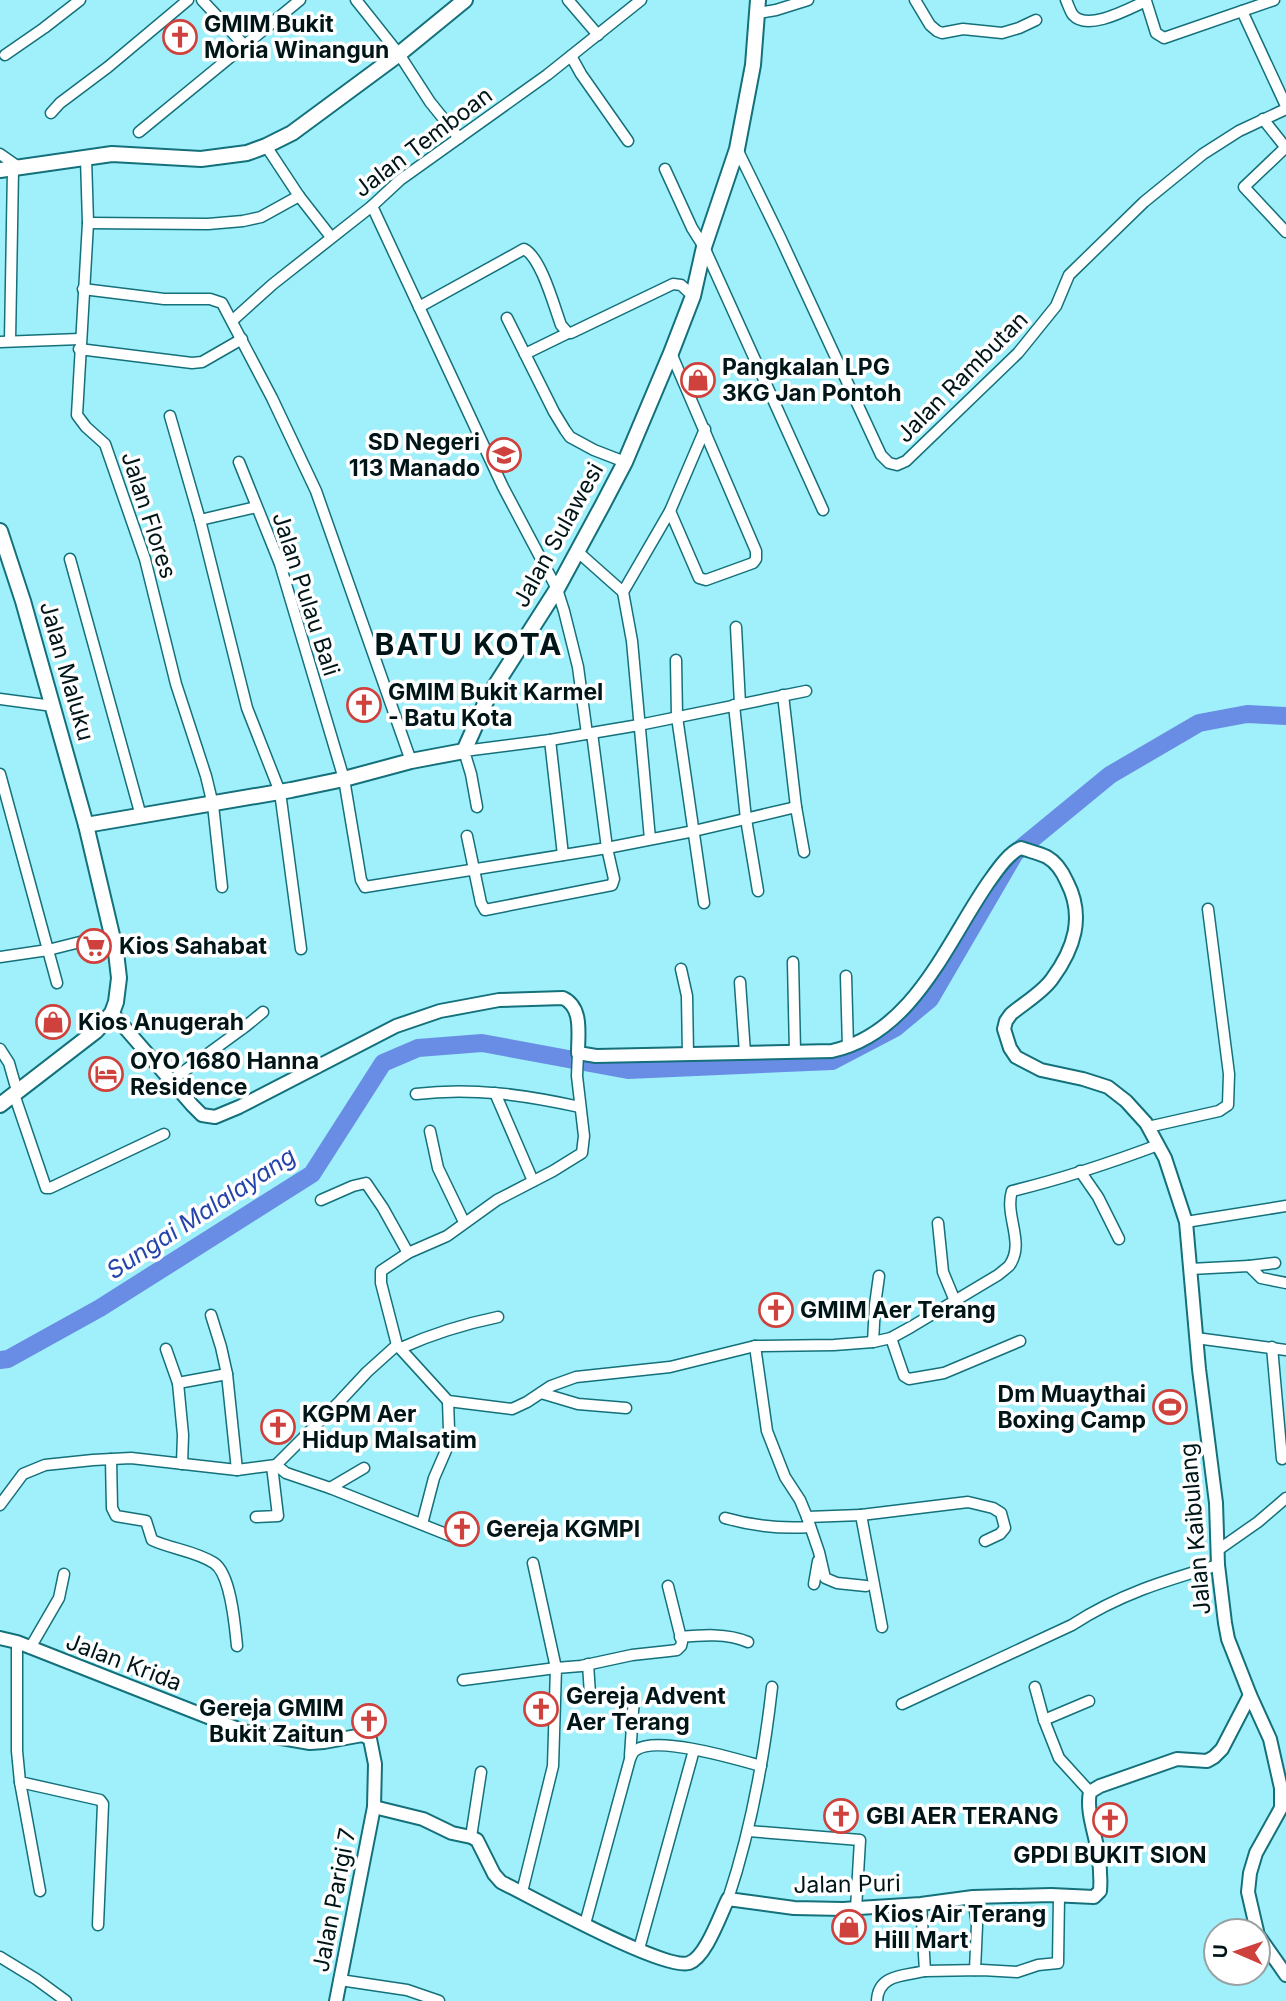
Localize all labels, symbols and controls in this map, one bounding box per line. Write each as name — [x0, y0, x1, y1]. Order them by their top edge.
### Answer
place label: GMIM Bukit Moria Winangun — [204, 10, 389, 64]
church icon: GMIM Bukit Moria Winangun — [161, 18, 199, 56]
street label: Jalan Temboan — [348, 81, 498, 203]
street label: Jalan Rambutan — [891, 306, 1033, 448]
place label: Pangkalan LPG 3KG Jan Pontoh — [722, 353, 902, 407]
shop icon: Pangkalan LPG 3KG Jan Pontoh — [679, 361, 717, 399]
place label: SD Negeri 113 Manado — [349, 428, 480, 482]
school or university icon: SD Negeri 113 Manado — [485, 436, 523, 474]
street label: Jalan Flores — [115, 448, 183, 582]
street label: Jalan Sulawesi — [507, 458, 609, 612]
street label: Jalan Pulau Bali — [266, 509, 346, 679]
street label: Jalan Maluku — [34, 598, 100, 744]
district label: BATU KOTA — [375, 626, 563, 662]
place label: GMIM Bukit Karmel - Batu Kota — [388, 678, 603, 732]
church icon: GMIM Bukit Karmel - Batu Kota — [345, 686, 383, 724]
supermarket icon: Kios Sahabat — [75, 927, 113, 965]
place label: Kios Sahabat — [119, 932, 268, 960]
shop icon: Kios Anugerah — [34, 1003, 72, 1041]
place label: Kios Anugerah — [78, 1008, 244, 1036]
place label: OYO 1680 Hanna Residence — [130, 1047, 319, 1101]
hotel icon: OYO 1680 Hanna Residence — [87, 1055, 125, 1093]
water label: Sungai Malalayang — [101, 1141, 301, 1285]
church icon: GMIM Aer Terang — [757, 1291, 795, 1329]
place label: GMIM Aer Terang — [800, 1296, 996, 1324]
place label: Dm Muaythai Boxing Camp — [997, 1380, 1146, 1434]
sports icon: Dm Muaythai Boxing Camp — [1151, 1388, 1189, 1426]
place label: KGPM Aer Hidup Malsatim — [302, 1400, 477, 1454]
church icon: KGPM Aer Hidup Malsatim — [259, 1408, 297, 1446]
street label: Jalan Kaibulang — [1174, 1442, 1216, 1616]
church icon: Gereja KGMPI — [443, 1510, 481, 1548]
place label: Gereja KGMPI — [486, 1515, 640, 1543]
street label: Jalan Krida — [62, 1627, 186, 1697]
place label: Gereja Advent Aer Terang — [566, 1682, 726, 1736]
church icon: Gereja Advent Aer Terang — [522, 1690, 560, 1728]
place label: Gereja GMIM Bukit Zaitun — [199, 1694, 344, 1748]
church icon: Gereja GMIM Bukit Zaitun — [350, 1702, 388, 1740]
church icon: GBI AER TERANG — [822, 1797, 860, 1835]
church icon: GPDI BUKIT SION — [1091, 1801, 1129, 1839]
place label: GBI AER TERANG — [866, 1802, 1058, 1830]
street label: Jalan Parigi 7 — [306, 1826, 362, 1974]
place label: GPDI BUKIT SION — [1013, 1841, 1207, 1869]
street label: Jalan Puri — [793, 1869, 901, 1899]
place label: Kios Air Terang Hill Mart — [874, 1900, 1046, 1954]
shop icon: Kios Air Terang Hill Mart — [830, 1908, 868, 1946]
north arrow — [1202, 1917, 1272, 1987]
text: U — [1209, 1944, 1232, 1959]

